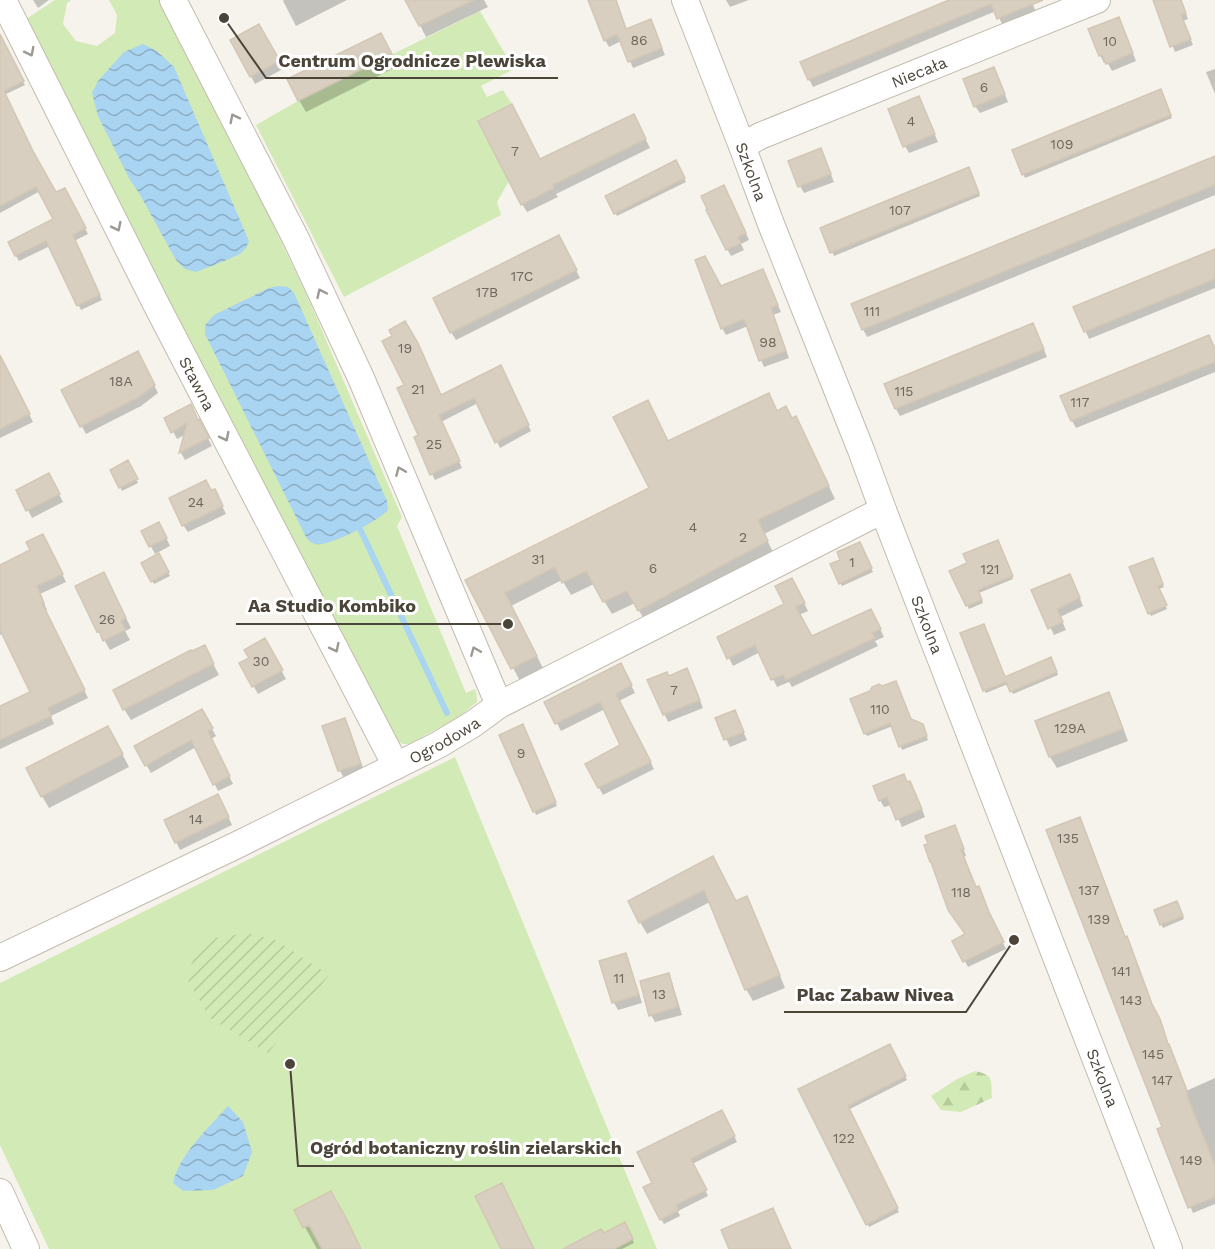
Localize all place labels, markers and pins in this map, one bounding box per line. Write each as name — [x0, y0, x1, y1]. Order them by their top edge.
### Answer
callout: Centrum Ogrodnicze Plewiska — [266, 42, 558, 78]
callout: Aa Studio Kombiko — [236, 588, 428, 624]
callout: Plac Zabaw Nivea — [784, 976, 966, 1012]
callout: Ogród botaniczny roślin zielarskich — [298, 1130, 634, 1166]

